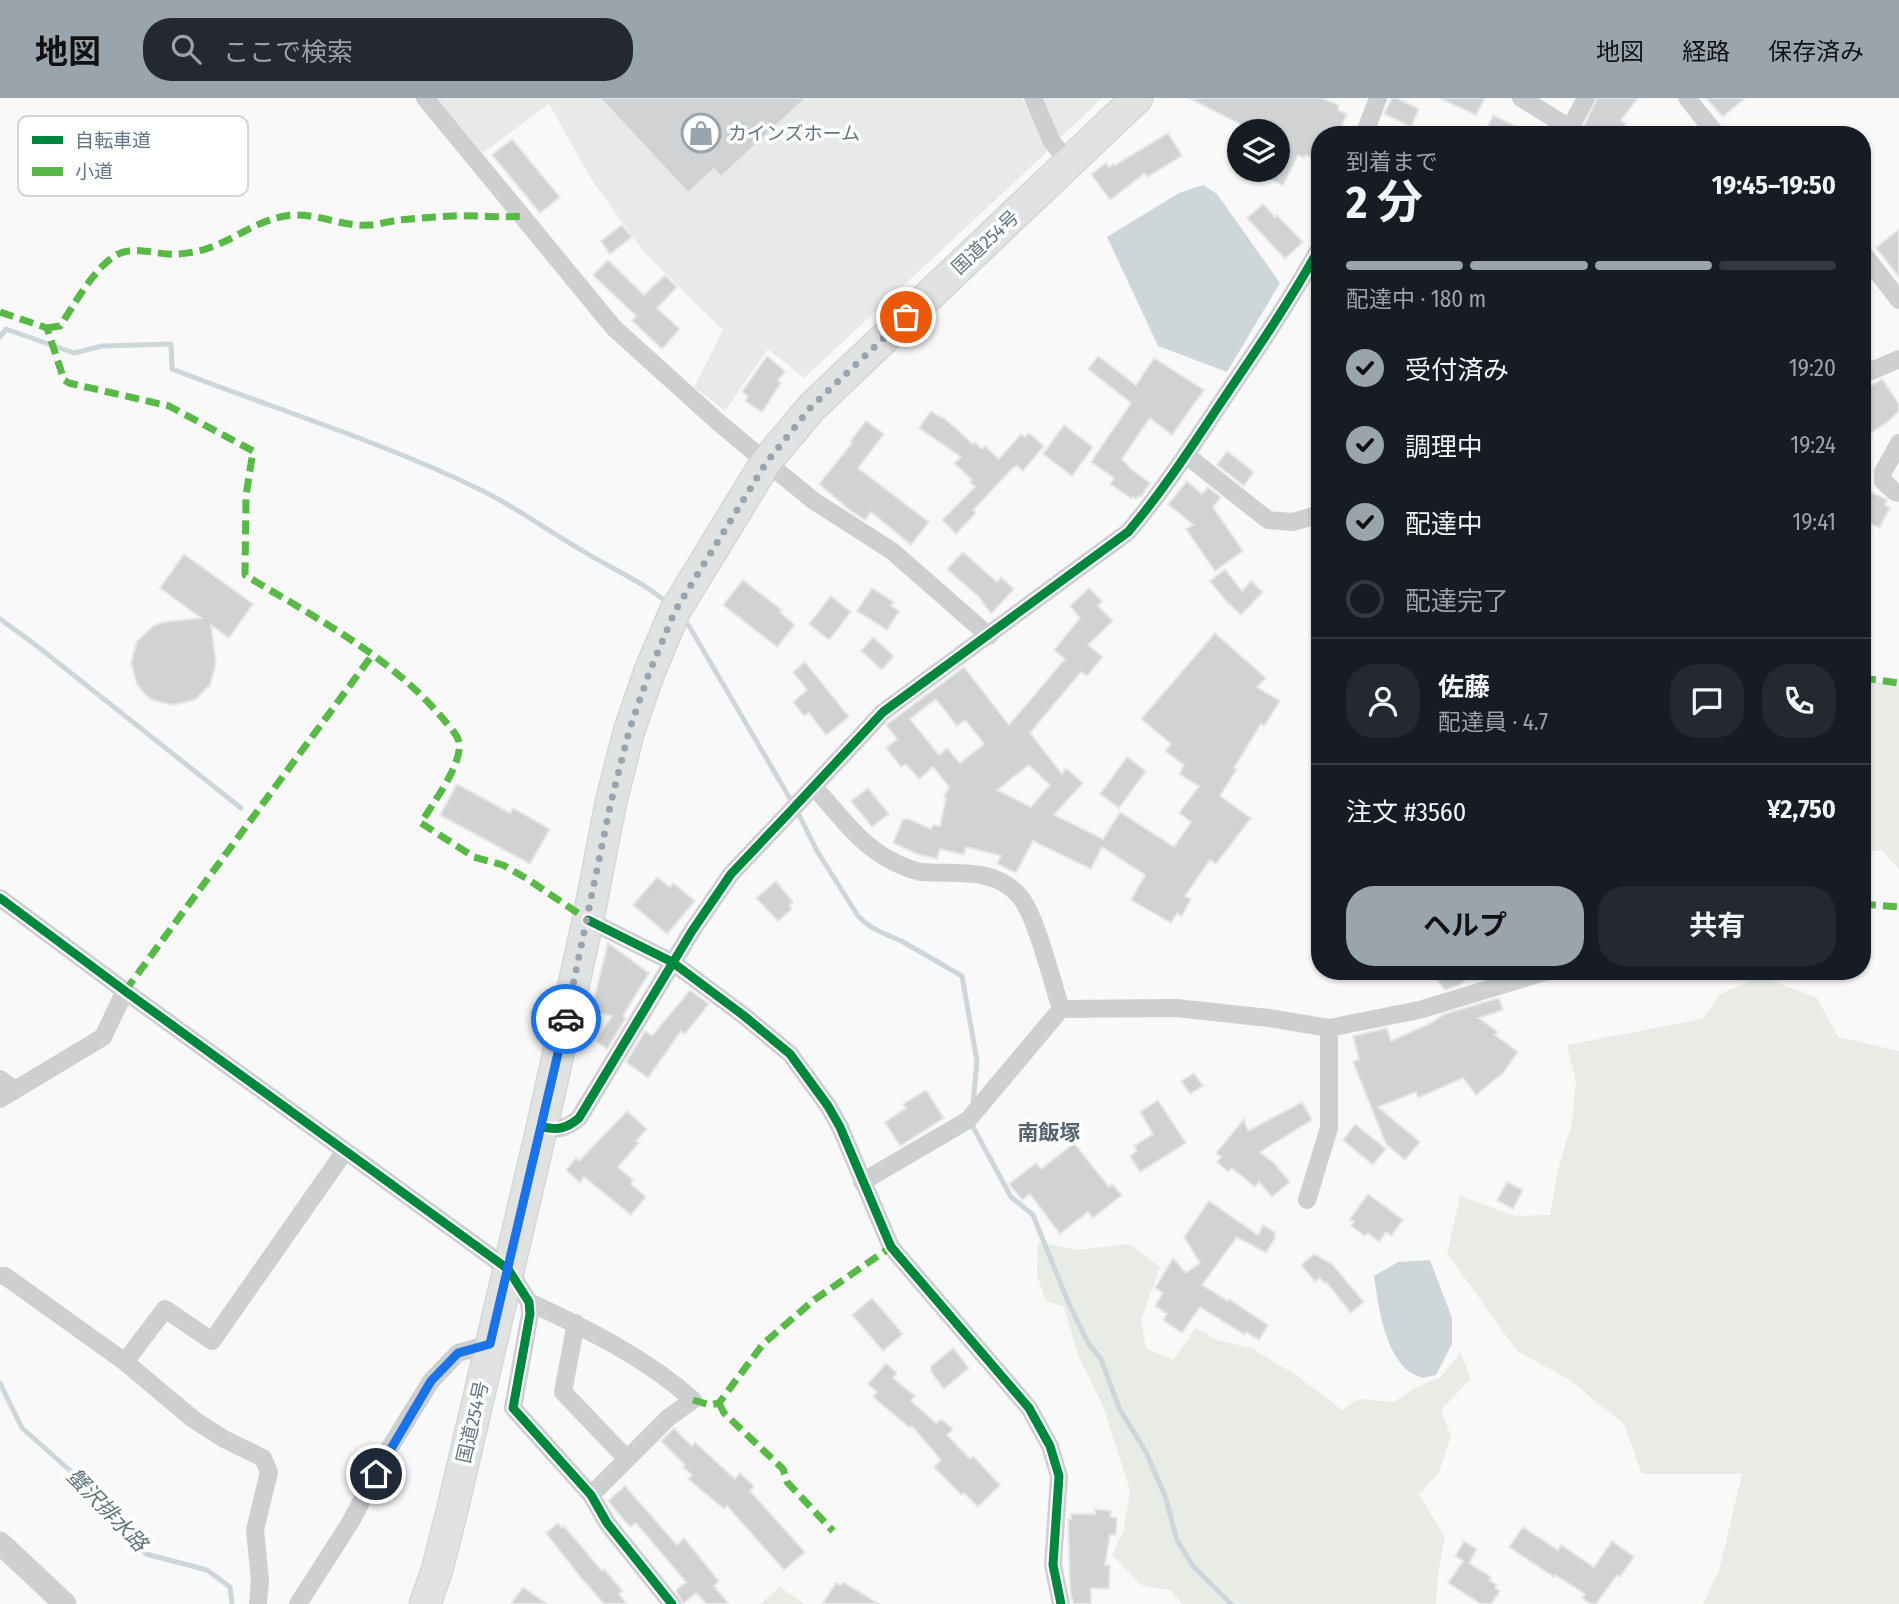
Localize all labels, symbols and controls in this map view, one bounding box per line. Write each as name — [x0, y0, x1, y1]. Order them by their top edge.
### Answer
search box — [143, 18, 633, 81]
icon: search — [167, 30, 205, 68]
text: 地図 — [35, 32, 101, 72]
text: ここで検索 — [223, 37, 353, 68]
text: 地図 — [1596, 38, 1644, 66]
text: 経路 — [1682, 38, 1730, 66]
text: 保存済み — [1768, 38, 1864, 66]
shop icon: カインズホーム — [680, 112, 722, 154]
legend — [18, 116, 248, 196]
map controls — [1227, 119, 1290, 182]
button: layers — [1227, 119, 1290, 182]
place label: カインズホーム — [728, 122, 860, 145]
text: 自転車道 — [75, 129, 151, 152]
text: 到着まで — [1346, 148, 1438, 176]
text: 小道 — [75, 160, 113, 183]
text: 19:45–19:50 — [1712, 170, 1836, 201]
text: 2 分 — [1346, 175, 1423, 230]
street label: 国道254号 — [947, 206, 1024, 279]
text: 配達中 · 180 m — [1346, 285, 1486, 313]
pin — [876, 287, 936, 347]
icon: bag — [887, 298, 925, 336]
icon: check — [1346, 349, 1384, 387]
text: 19:20 — [1789, 354, 1836, 382]
text: 受付済み — [1405, 355, 1509, 386]
icon: check — [1346, 426, 1384, 464]
text: 19:24 — [1790, 431, 1836, 459]
text: 調理中 — [1405, 432, 1483, 463]
icon: check — [1346, 503, 1384, 541]
text: 19:41 — [1792, 508, 1836, 536]
text: 配達中 — [1405, 509, 1483, 540]
text: 配達完了 — [1405, 586, 1509, 617]
button: person — [1346, 664, 1420, 738]
button: chat — [1670, 664, 1744, 738]
button: phone — [1762, 664, 1836, 738]
text: 佐藤 — [1438, 672, 1490, 703]
text: 配達員 · 4.7 — [1438, 708, 1548, 736]
text: ¥2,750 — [1767, 794, 1836, 825]
text: 注文 #3560 — [1346, 797, 1466, 828]
button: ヘルプ — [1346, 886, 1584, 966]
button: 共有 — [1598, 886, 1836, 966]
courier — [531, 984, 601, 1054]
icon: car — [547, 1000, 585, 1038]
district label: 南飯塚 — [1018, 1120, 1081, 1146]
street label: 国道254号 — [452, 1379, 493, 1465]
pin — [346, 1444, 406, 1504]
icon: home — [357, 1455, 395, 1493]
water label: 蟹沢排水路 — [61, 1463, 154, 1558]

